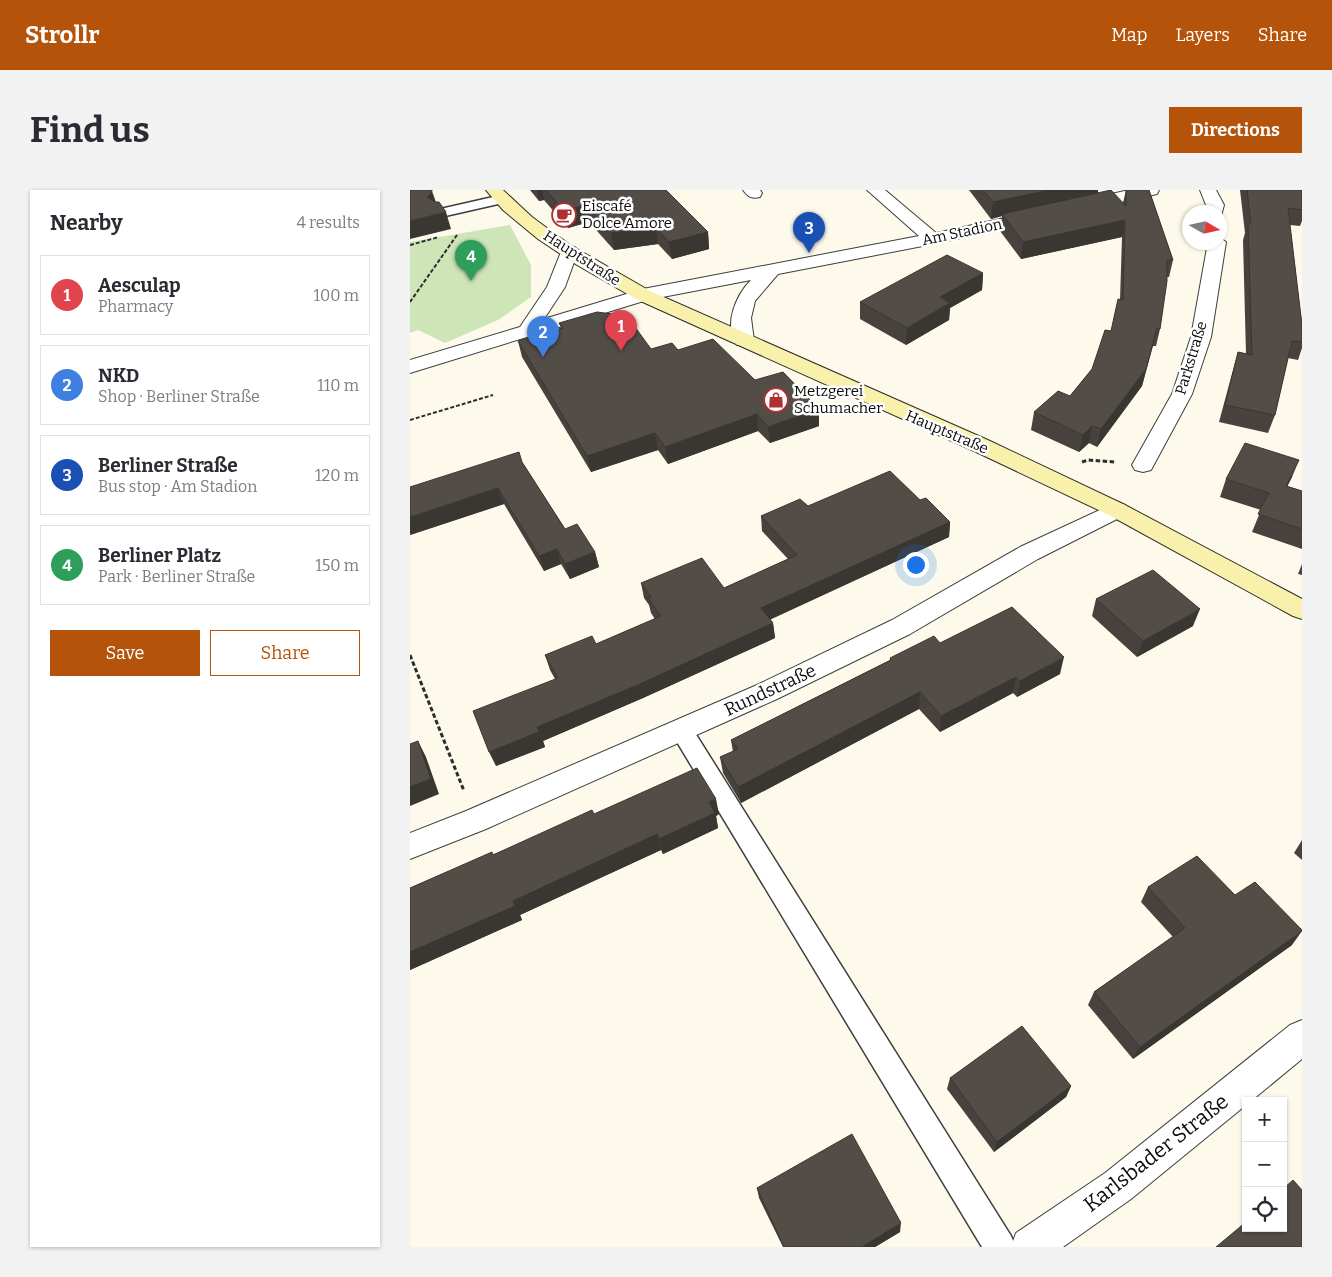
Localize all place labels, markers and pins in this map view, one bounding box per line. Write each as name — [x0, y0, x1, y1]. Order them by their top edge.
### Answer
place label: Eiscafé Dolce Amore — [582, 197, 672, 232]
cafe icon: Eiscafé Dolce Amore — [551, 202, 577, 228]
pin: 3 — [793, 212, 825, 253]
pin: 4 — [455, 240, 487, 281]
pin: 1 — [605, 310, 637, 351]
pin: 2 — [527, 316, 559, 357]
place label: Metzgerei Schumacher — [794, 382, 883, 417]
shop icon: Metzgerei Schumacher — [763, 387, 789, 413]

